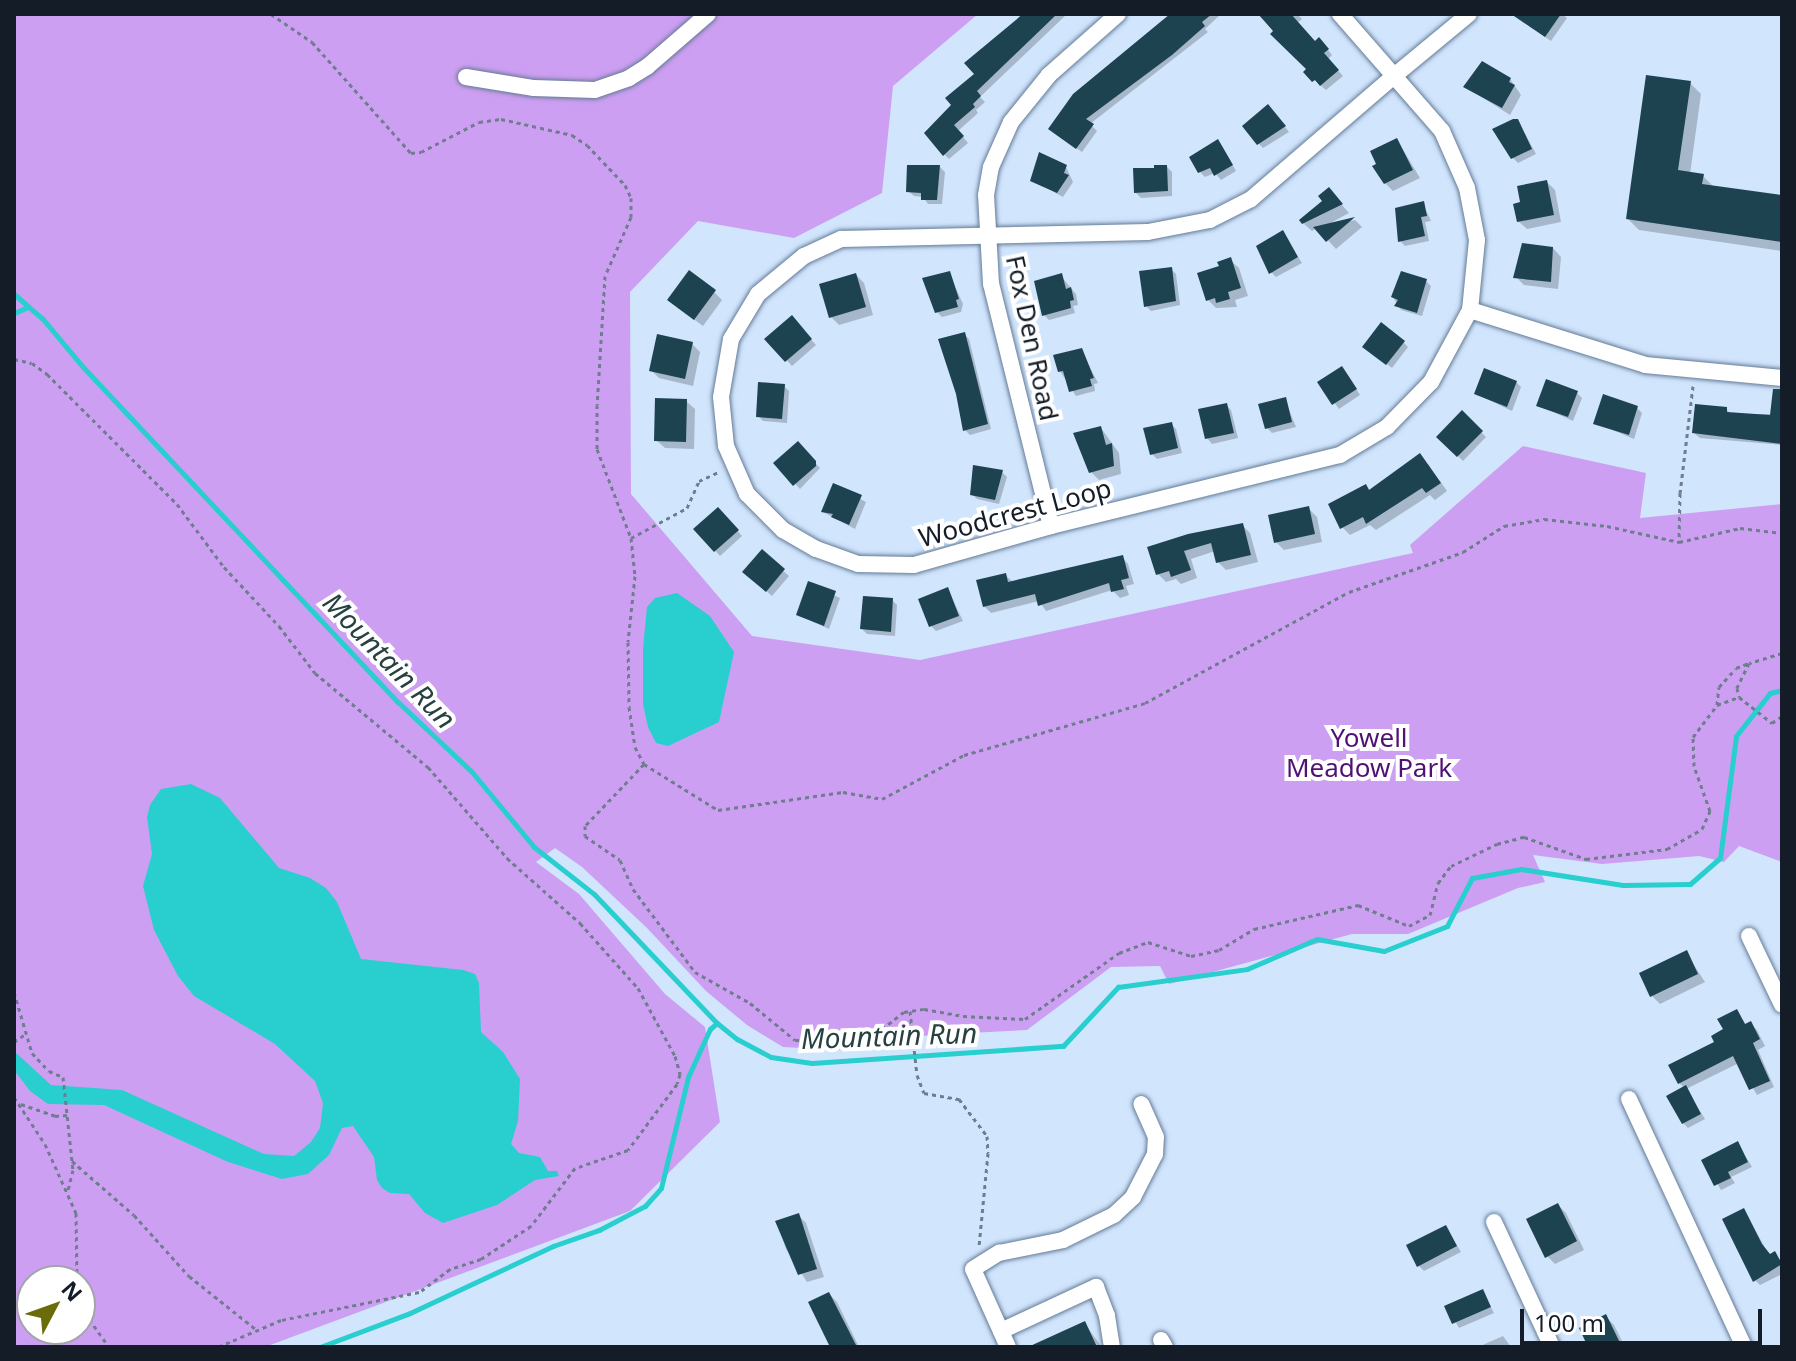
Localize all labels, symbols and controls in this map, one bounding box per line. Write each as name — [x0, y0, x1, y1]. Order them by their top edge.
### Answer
street label: Fox Den Road — [999, 253, 1065, 423]
street label: Woodcrest Loop — [915, 472, 1115, 554]
water label: Mountain Run — [317, 585, 463, 735]
park label: Yowell Meadow Park — [1286, 722, 1452, 784]
water label: Mountain Run — [800, 1015, 978, 1055]
north arrow — [16, 1265, 96, 1345]
text: N — [55, 1274, 90, 1307]
scale bar — [1524, 1293, 1766, 1343]
text: 100 m — [1534, 1306, 1604, 1339]

